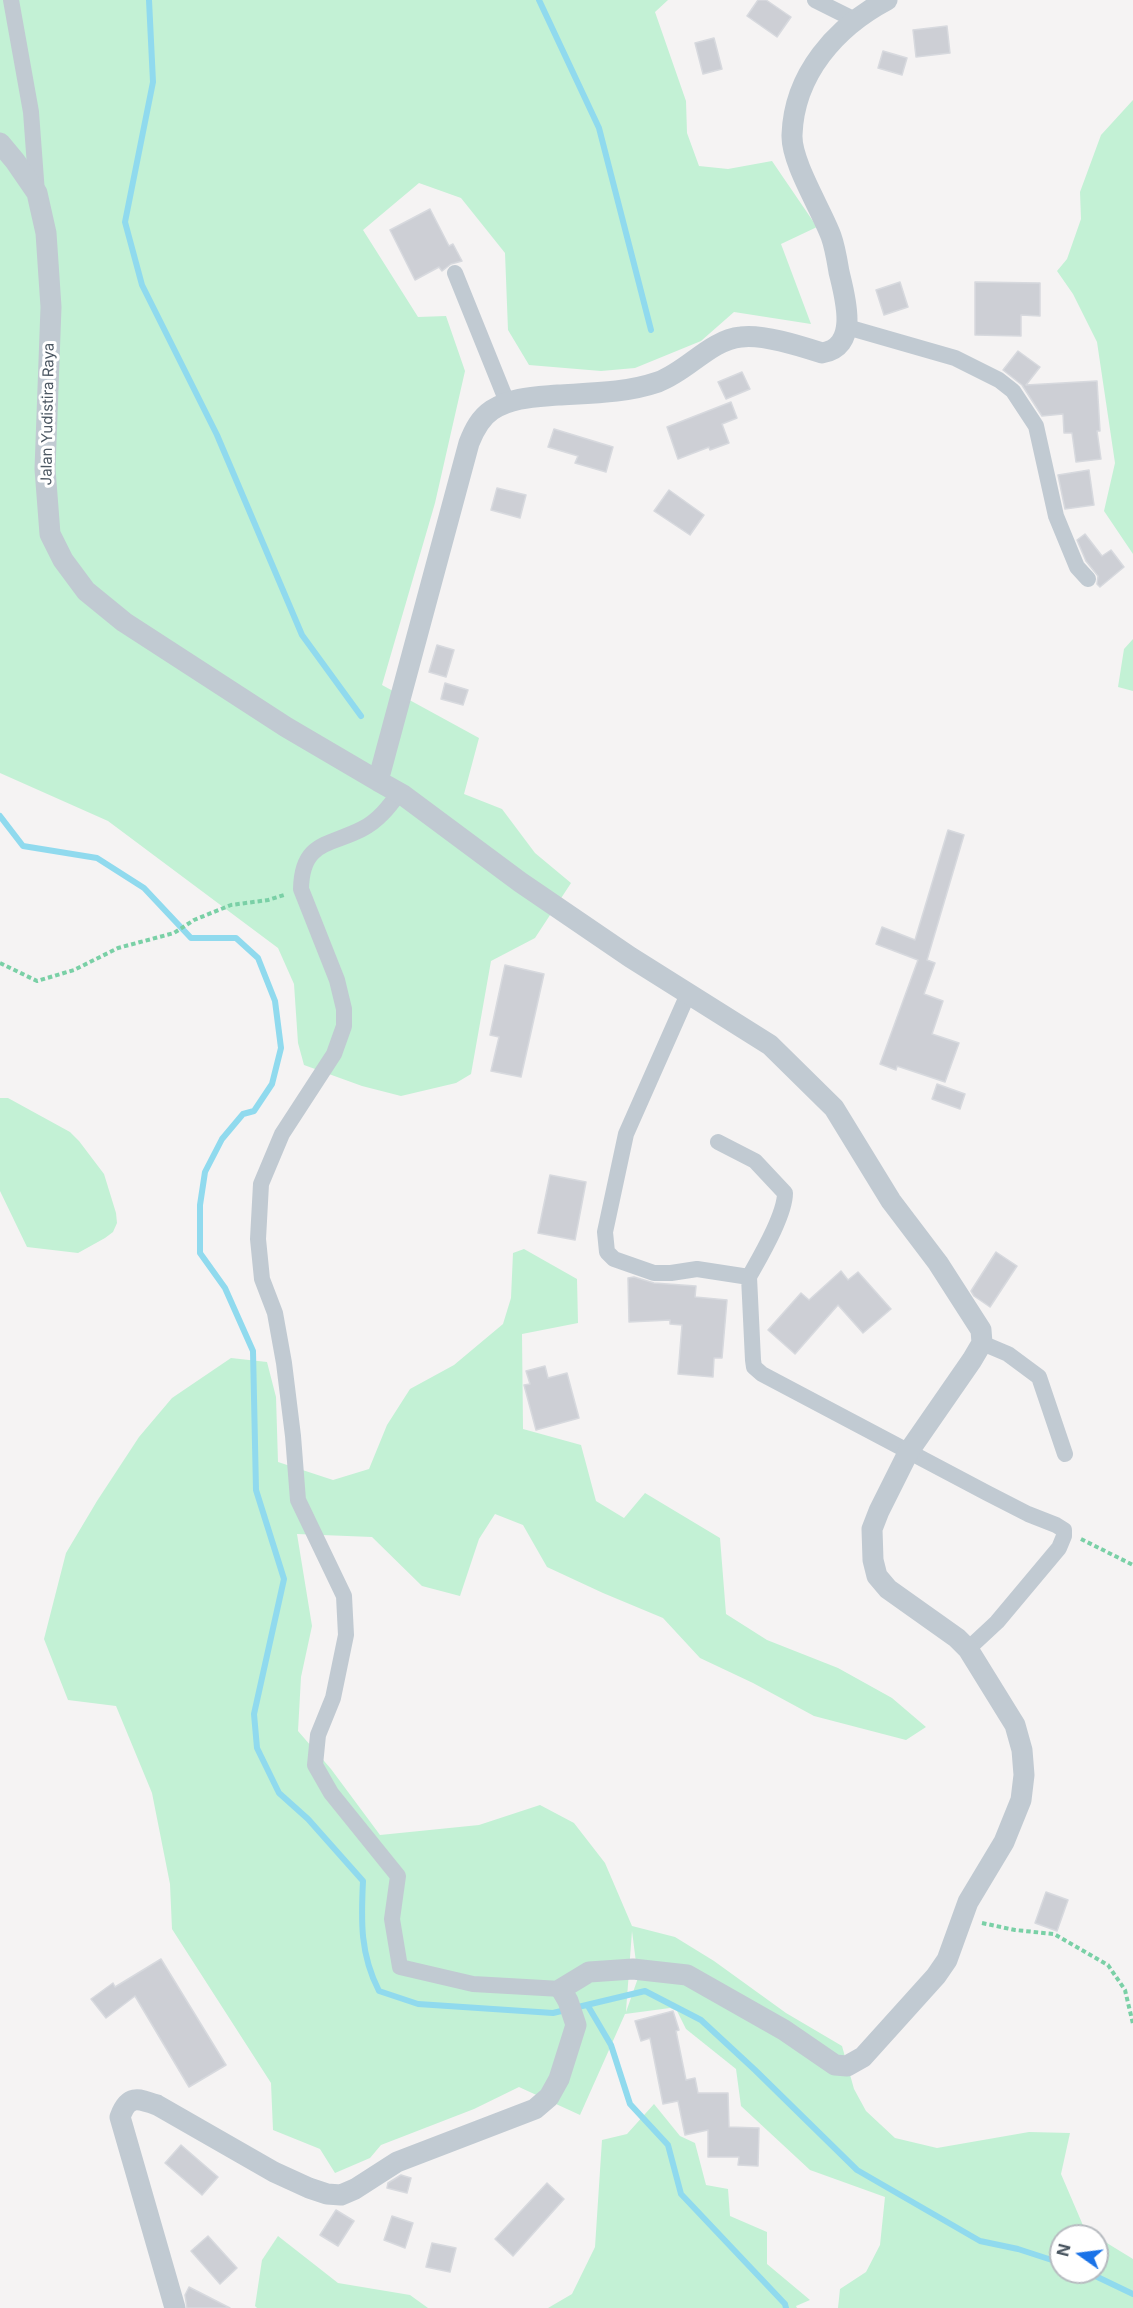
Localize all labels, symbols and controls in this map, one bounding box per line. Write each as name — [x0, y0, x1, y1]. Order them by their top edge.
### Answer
street label: Jalan Yudistira Raya — [38, 343, 58, 485]
north arrow — [1049, 2224, 1109, 2284]
text: N — [1052, 2242, 1075, 2258]

